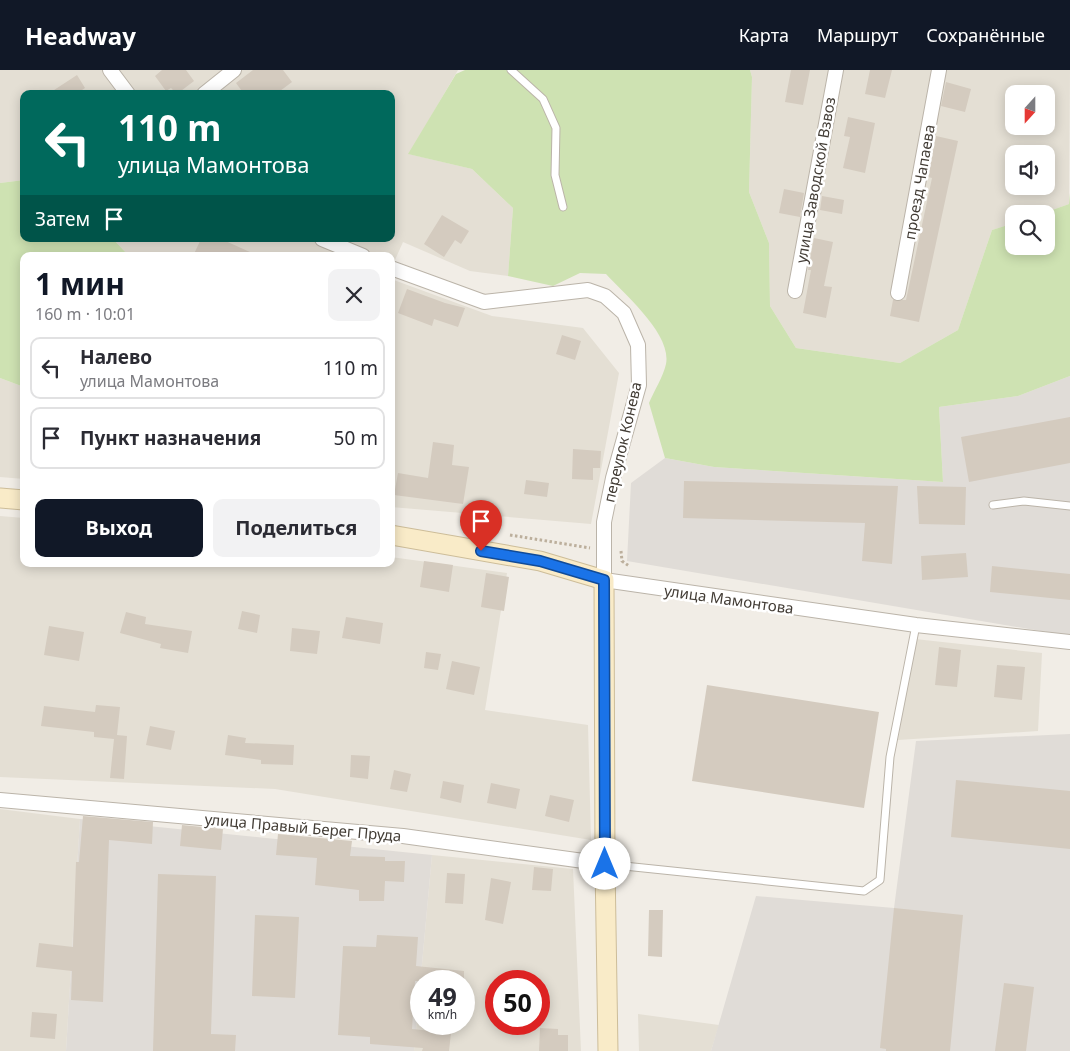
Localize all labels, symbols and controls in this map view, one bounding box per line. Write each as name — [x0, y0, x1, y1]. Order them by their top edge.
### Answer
text: Headway — [25, 19, 136, 52]
text: Карта — [739, 23, 789, 47]
text: Маршрут — [817, 23, 898, 47]
text: Сохранённые — [926, 23, 1045, 47]
north arrow — [1005, 85, 1055, 135]
map controls — [1005, 85, 1055, 255]
street label: улица Заводской Взвоз — [791, 95, 839, 265]
text: 110 m — [118, 104, 221, 151]
icon: left — [35, 110, 100, 175]
street label: проезд Чапаева — [899, 123, 939, 241]
button: sound — [1005, 145, 1055, 195]
text: улица Мамонтова — [118, 149, 309, 179]
icon: arrive — [100, 205, 128, 233]
button: search — [1005, 205, 1055, 255]
text: Затем — [35, 206, 90, 232]
text: 1 мин — [35, 263, 125, 304]
button: close — [328, 269, 380, 321]
text: 160 m · 10:01 — [35, 303, 135, 325]
text: Налево — [80, 344, 152, 370]
icon: left — [37, 354, 65, 382]
text: 110 m — [323, 355, 378, 381]
text: улица Мамонтова — [80, 370, 219, 392]
street label: переулок Конева — [598, 380, 646, 504]
icon: arrive — [37, 424, 65, 452]
text: Пункт назначения — [80, 425, 261, 451]
text: 50 m — [334, 425, 378, 451]
button: Выход — [35, 499, 203, 557]
button: Поделиться — [213, 499, 380, 557]
pin — [460, 500, 502, 551]
icon: arrive — [467, 507, 495, 535]
street label: улица Мамонтова — [663, 580, 795, 618]
street label: улица Правый Берег Пруда — [204, 808, 402, 846]
position arrow — [578, 837, 630, 889]
speed limit sign: 50 — [485, 970, 550, 1035]
text: 49 — [428, 979, 457, 1013]
text: km/h — [428, 1006, 457, 1023]

